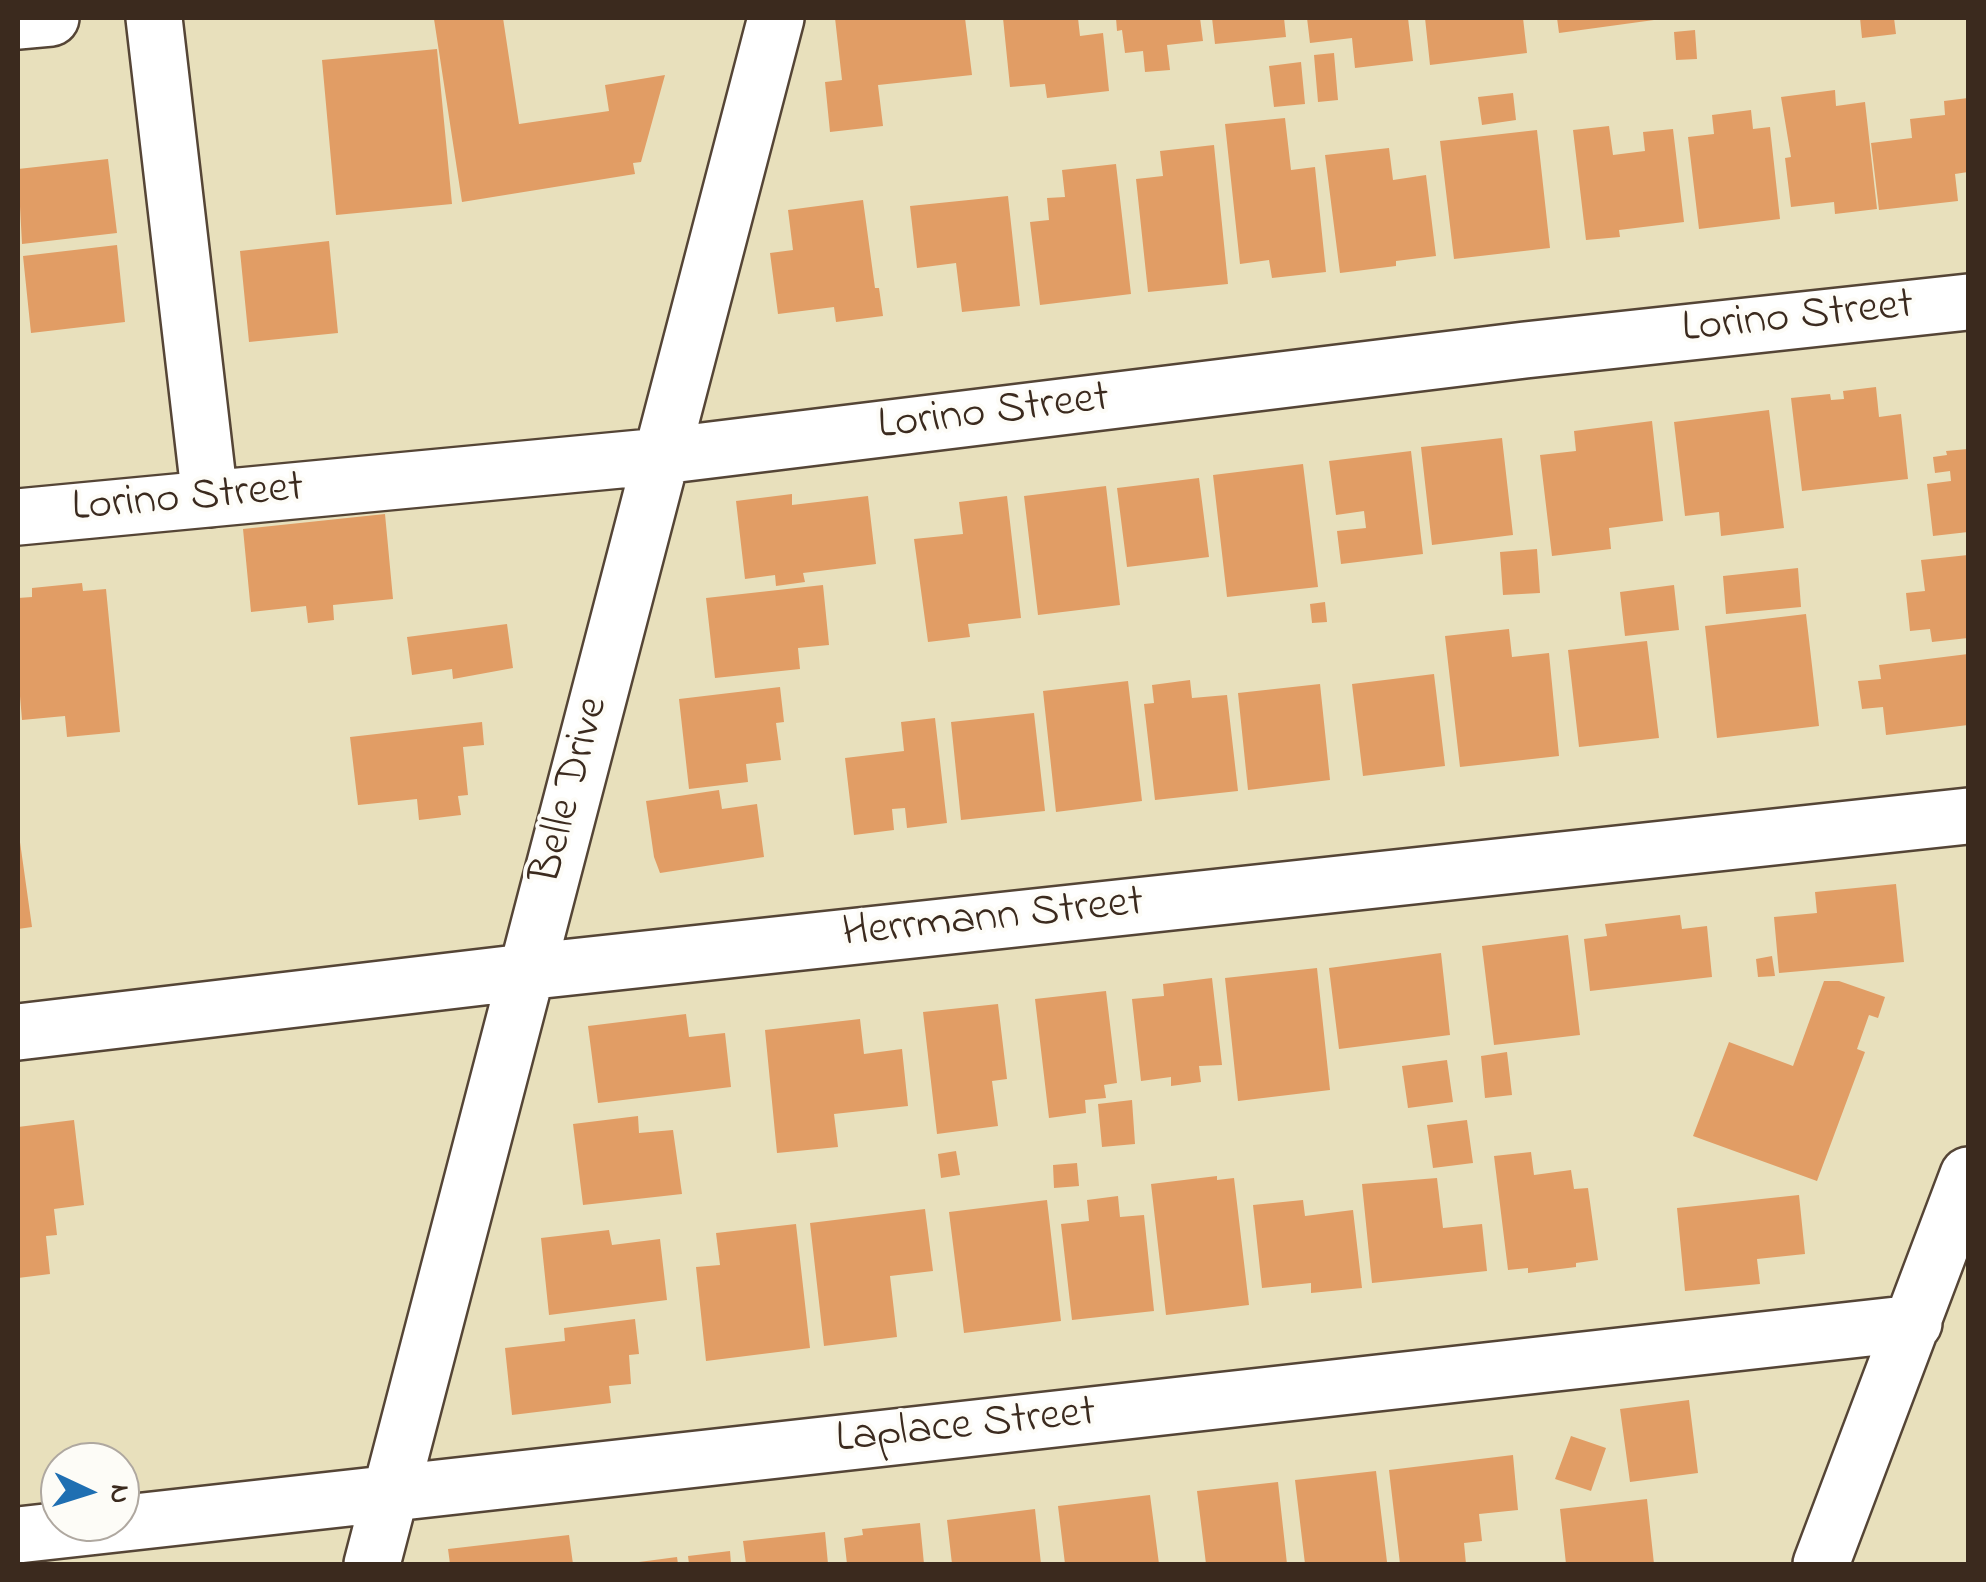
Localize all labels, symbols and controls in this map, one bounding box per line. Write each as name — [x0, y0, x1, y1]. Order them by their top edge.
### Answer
street label: Lorino Street — [1680, 281, 1916, 359]
street label: Lorino Street — [875, 374, 1113, 456]
street label: Lorino Street — [70, 464, 306, 538]
street label: Belle Drive — [522, 692, 624, 890]
street label: Herrmann Street — [840, 878, 1146, 964]
street label: Laplace Street — [834, 1389, 1098, 1469]
north arrow — [40, 1442, 140, 1542]
text: N — [97, 1483, 140, 1505]

